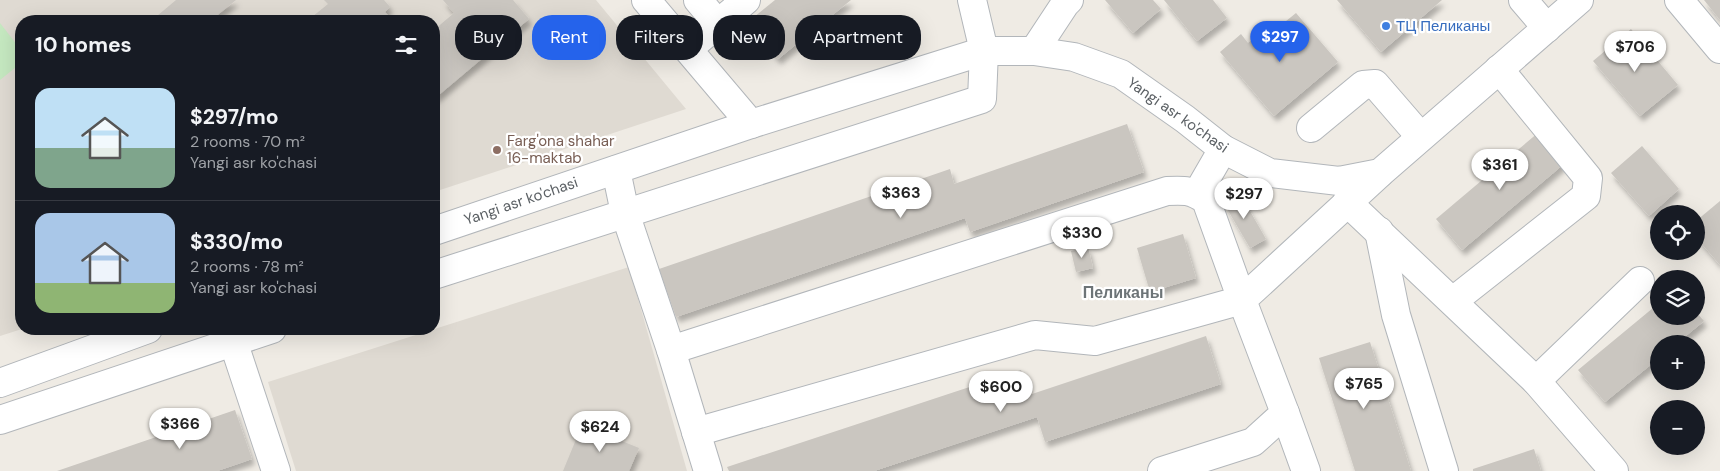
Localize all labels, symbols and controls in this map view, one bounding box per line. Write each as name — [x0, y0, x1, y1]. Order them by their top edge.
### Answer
chip: Buy — [455, 15, 522, 60]
chip: Rent — [532, 15, 606, 60]
chip: Filters — [616, 15, 703, 60]
chip: New — [713, 15, 785, 60]
chip: Apartment — [795, 15, 921, 60]
place label: ТЦ Пеликаны — [1396, 16, 1490, 36]
pin: $297 — [1250, 20, 1310, 63]
marker: ТЦ Пеликаны — [1380, 20, 1392, 32]
text: $297 — [1261, 26, 1299, 47]
pin: $706 — [1605, 30, 1665, 73]
text: 10 homes — [35, 31, 132, 59]
icon: filters — [392, 31, 420, 59]
text: $706 — [1615, 36, 1655, 57]
street label: Yangi asr ko'chasi — [1123, 73, 1233, 157]
text: $297/mo — [190, 103, 279, 131]
icon: home — [75, 108, 135, 168]
text: 2 rooms · 70 m² — [190, 131, 305, 152]
place label: Farg'ona shahar 16-maktab — [507, 131, 615, 168]
marker: Farg'ona shahar 16-maktab — [491, 144, 503, 156]
pin: $361 — [1470, 148, 1530, 191]
text: Yangi asr ko'chasi — [190, 152, 317, 173]
text: $361 — [1482, 154, 1518, 175]
street label: Yangi asr ko'chasi — [461, 172, 581, 230]
pin: $363 — [871, 176, 931, 219]
pin: $297 — [1214, 178, 1274, 220]
text: $363 — [881, 182, 921, 203]
text: $297 — [1225, 183, 1263, 204]
map controls — [1650, 205, 1705, 455]
button: locate — [1650, 205, 1705, 260]
pin: $330 — [1052, 216, 1112, 259]
text: $330 — [1062, 222, 1102, 243]
text: $330/mo — [190, 228, 283, 256]
icon: home — [75, 233, 135, 293]
text: 2 rooms · 78 m² — [190, 256, 304, 277]
button: layers — [1650, 270, 1705, 325]
text: Yangi asr ko'chasi — [190, 277, 317, 298]
district label: Пеликаны — [1083, 282, 1163, 303]
button: + — [1650, 335, 1705, 390]
pin: $765 — [1334, 368, 1394, 410]
pin: $600 — [971, 370, 1031, 413]
text: $765 — [1345, 373, 1383, 394]
text: $600 — [980, 376, 1022, 397]
button: − — [1650, 400, 1705, 455]
pin: $366 — [150, 408, 210, 450]
pin: $624 — [570, 410, 630, 453]
text: $366 — [160, 413, 200, 434]
text: $624 — [580, 416, 620, 437]

